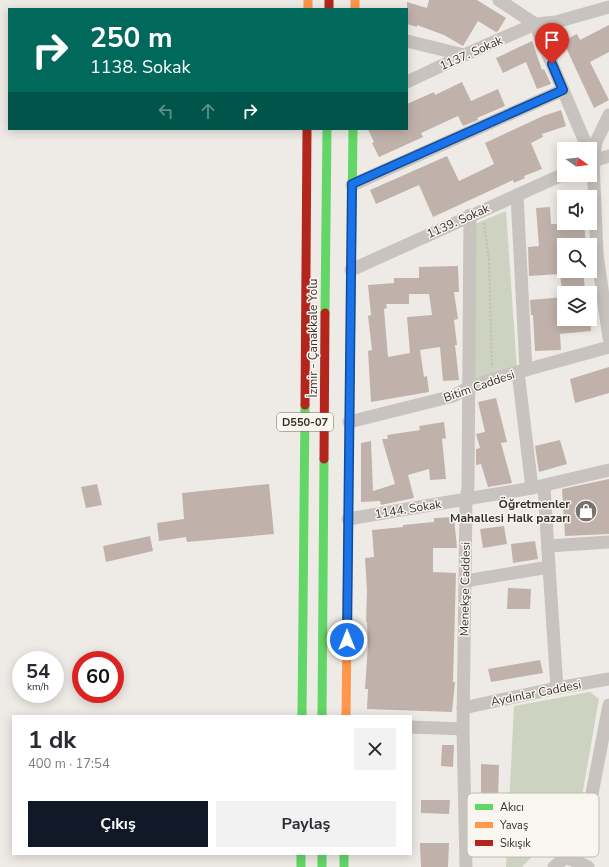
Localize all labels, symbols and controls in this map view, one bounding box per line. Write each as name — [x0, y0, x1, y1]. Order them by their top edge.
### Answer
text: 250 m — [90, 19, 173, 57]
pin — [535, 23, 569, 64]
icon: right — [24, 24, 76, 76]
icon: arrive — [541, 29, 563, 51]
street label: 1137. Sokak — [437, 32, 506, 74]
text: 1138. Sokak — [90, 55, 190, 79]
icon: left — [155, 100, 177, 122]
icon: ahead — [197, 100, 219, 122]
icon: right — [239, 100, 261, 122]
north arrow — [557, 142, 597, 182]
map controls — [557, 142, 597, 326]
button: sound — [557, 190, 597, 230]
street label: 1139. Sokak — [424, 200, 493, 242]
button: search — [557, 238, 597, 278]
street label: İzmir - Çanakkale Yolu — [305, 278, 321, 398]
button: layers — [557, 286, 597, 326]
street label: Bitim Caddesi — [441, 366, 517, 406]
road number: D550-07 — [277, 413, 333, 431]
street label: 1144. Sokak — [374, 496, 443, 522]
place label: Öğretmenler Mahallesi Halk pazarı — [450, 496, 570, 526]
shop icon: Öğretmenler Mahallesi Halk pazarı — [573, 498, 599, 524]
street label: Menekşe Caddesi — [456, 542, 474, 636]
position arrow — [326, 619, 368, 661]
speed limit sign: 60 — [72, 651, 124, 703]
text: 54 — [26, 658, 50, 685]
street label: Aydınlar Caddesi — [490, 676, 582, 710]
text: km/h — [27, 680, 49, 694]
text: 1 dk — [28, 724, 76, 756]
button: close — [354, 728, 396, 770]
text: 400 m · 17:54 — [28, 755, 110, 773]
legend — [467, 793, 599, 857]
text: Akıcı — [500, 800, 524, 815]
button: Çıkış — [28, 801, 208, 847]
button: Paylaş — [216, 801, 396, 847]
text: Yavaş — [499, 818, 528, 833]
text: Sıkışık — [500, 836, 531, 851]

